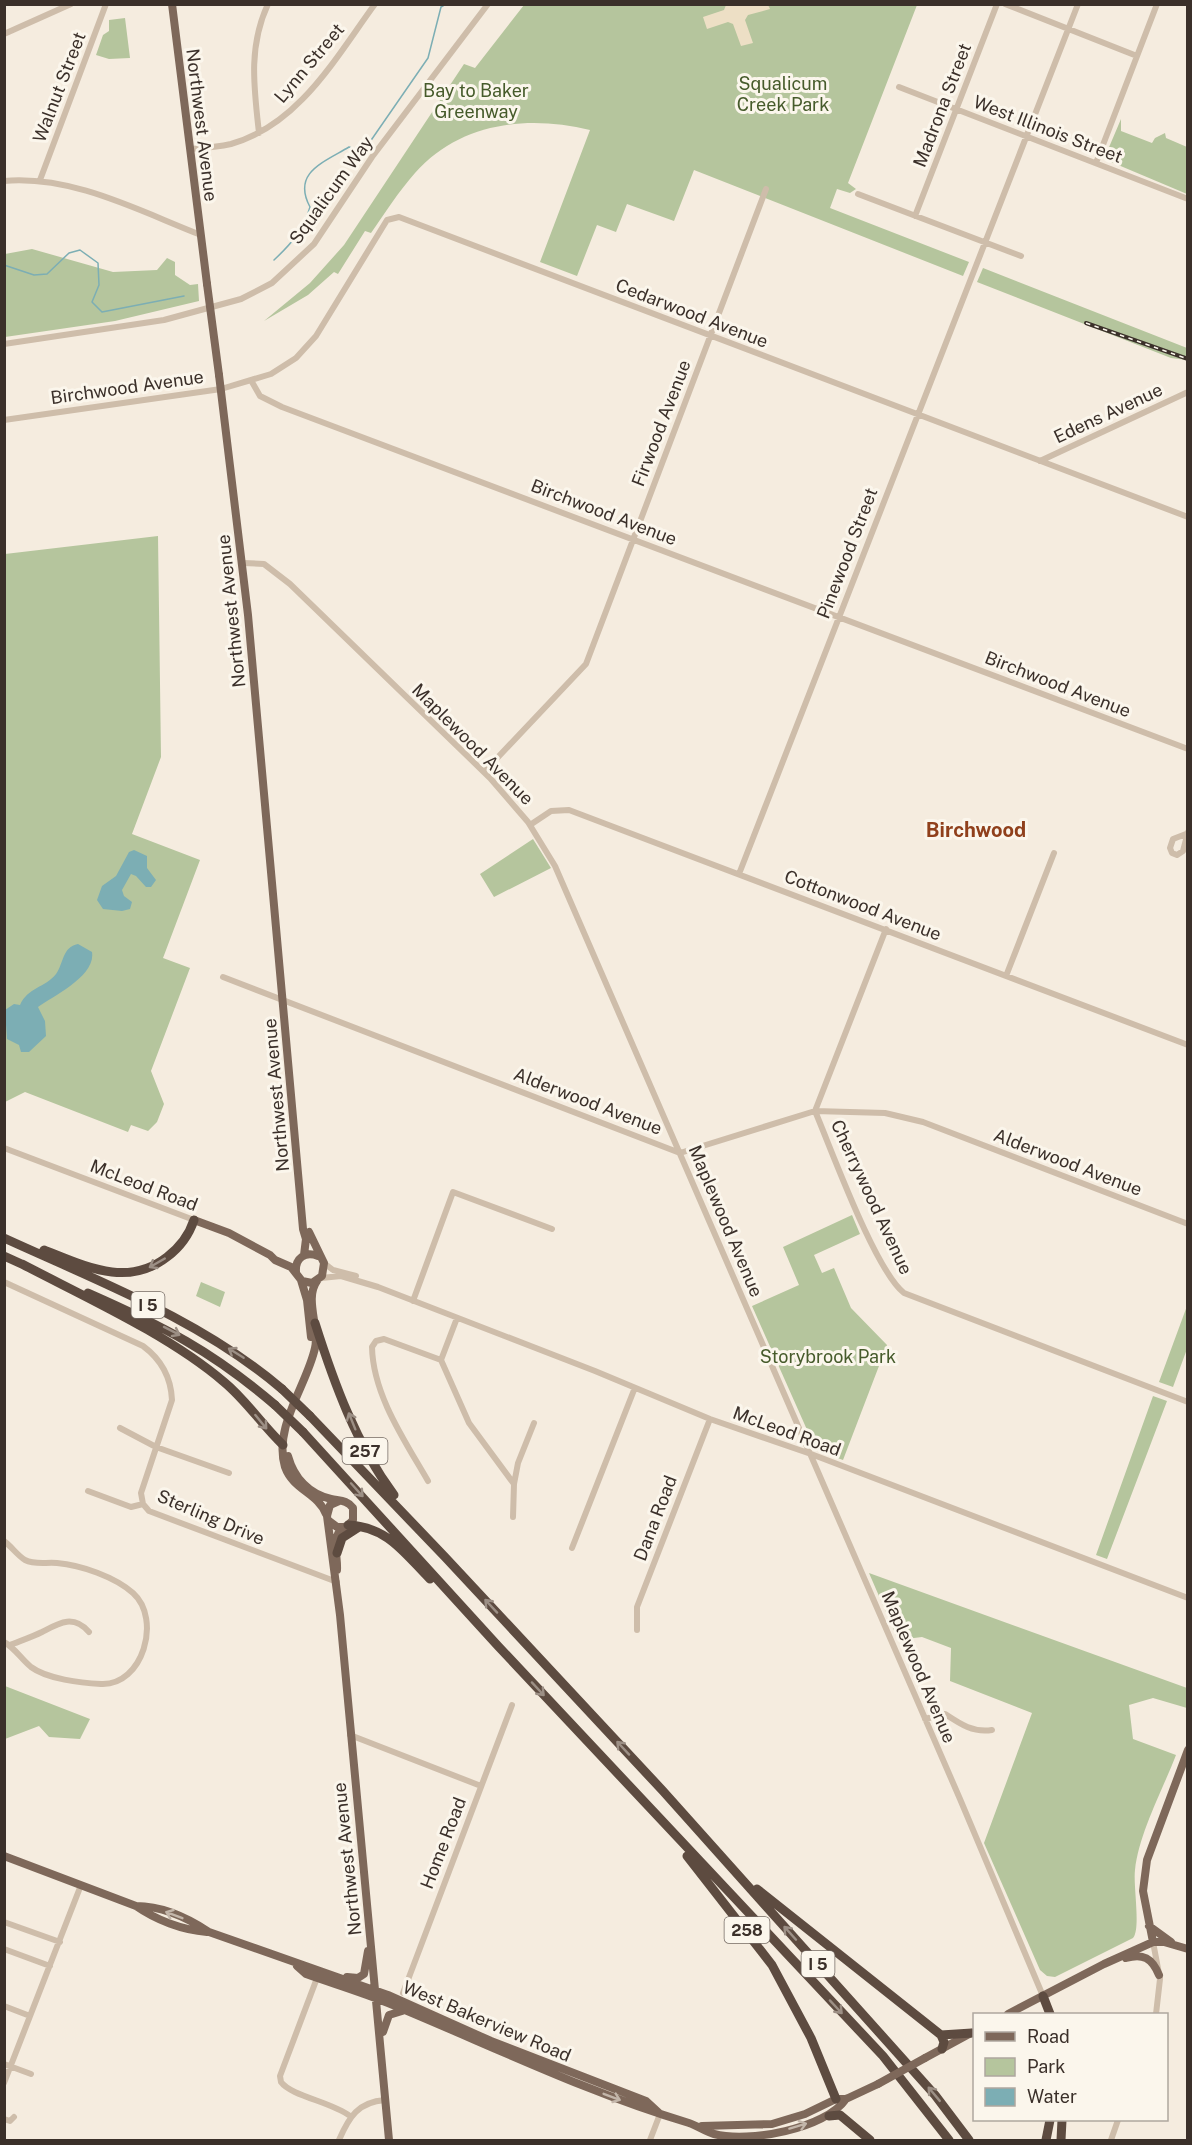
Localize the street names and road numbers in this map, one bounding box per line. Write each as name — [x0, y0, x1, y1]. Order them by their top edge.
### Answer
street label: Lynn Street — [270, 19, 348, 107]
street label: Walnut Street — [28, 29, 90, 145]
street label: Madrona Street — [909, 40, 975, 170]
street label: Northwest Avenue — [182, 48, 222, 202]
street label: West Illinois Street — [970, 91, 1126, 167]
street label: Squalicum Way — [285, 132, 377, 248]
street label: Cedarwood Avenue — [613, 274, 771, 352]
street label: Firwood Avenue — [627, 357, 695, 489]
street label: Birchwood Avenue — [49, 366, 205, 408]
street label: Edens Avenue — [1050, 379, 1166, 447]
street label: Birchwood Avenue — [528, 475, 680, 549]
street label: Pinewood Street — [812, 485, 882, 621]
street label: Northwest Avenue — [213, 534, 249, 688]
street label: Birchwood Avenue — [982, 647, 1134, 721]
street label: Maplewood Avenue — [408, 679, 538, 809]
street label: Cottonwood Avenue — [782, 865, 944, 945]
street label: Northwest Avenue — [259, 1018, 293, 1172]
street label: Alderwood Avenue — [511, 1063, 665, 1139]
street label: Cherrywood Avenue — [827, 1116, 917, 1278]
street label: Alderwood Avenue — [991, 1124, 1145, 1200]
street label: Maplewood Avenue — [685, 1142, 767, 1300]
street label: McLeod Road — [87, 1155, 201, 1215]
road number: I 5 — [132, 1292, 164, 1318]
street label: McLeod Road — [730, 1402, 844, 1460]
road number: 257 — [342, 1438, 388, 1464]
street label: Dana Road — [629, 1472, 681, 1564]
street label: Sterling Drive — [154, 1485, 268, 1549]
street label: Maplewood Avenue — [878, 1588, 960, 1746]
street label: Northwest Avenue — [329, 1782, 365, 1936]
street label: Home Road — [416, 1794, 470, 1892]
road number: 258 — [724, 1917, 770, 1943]
road number: I 5 — [802, 1951, 834, 1977]
street label: West Bakerview Road — [400, 1976, 574, 2066]

